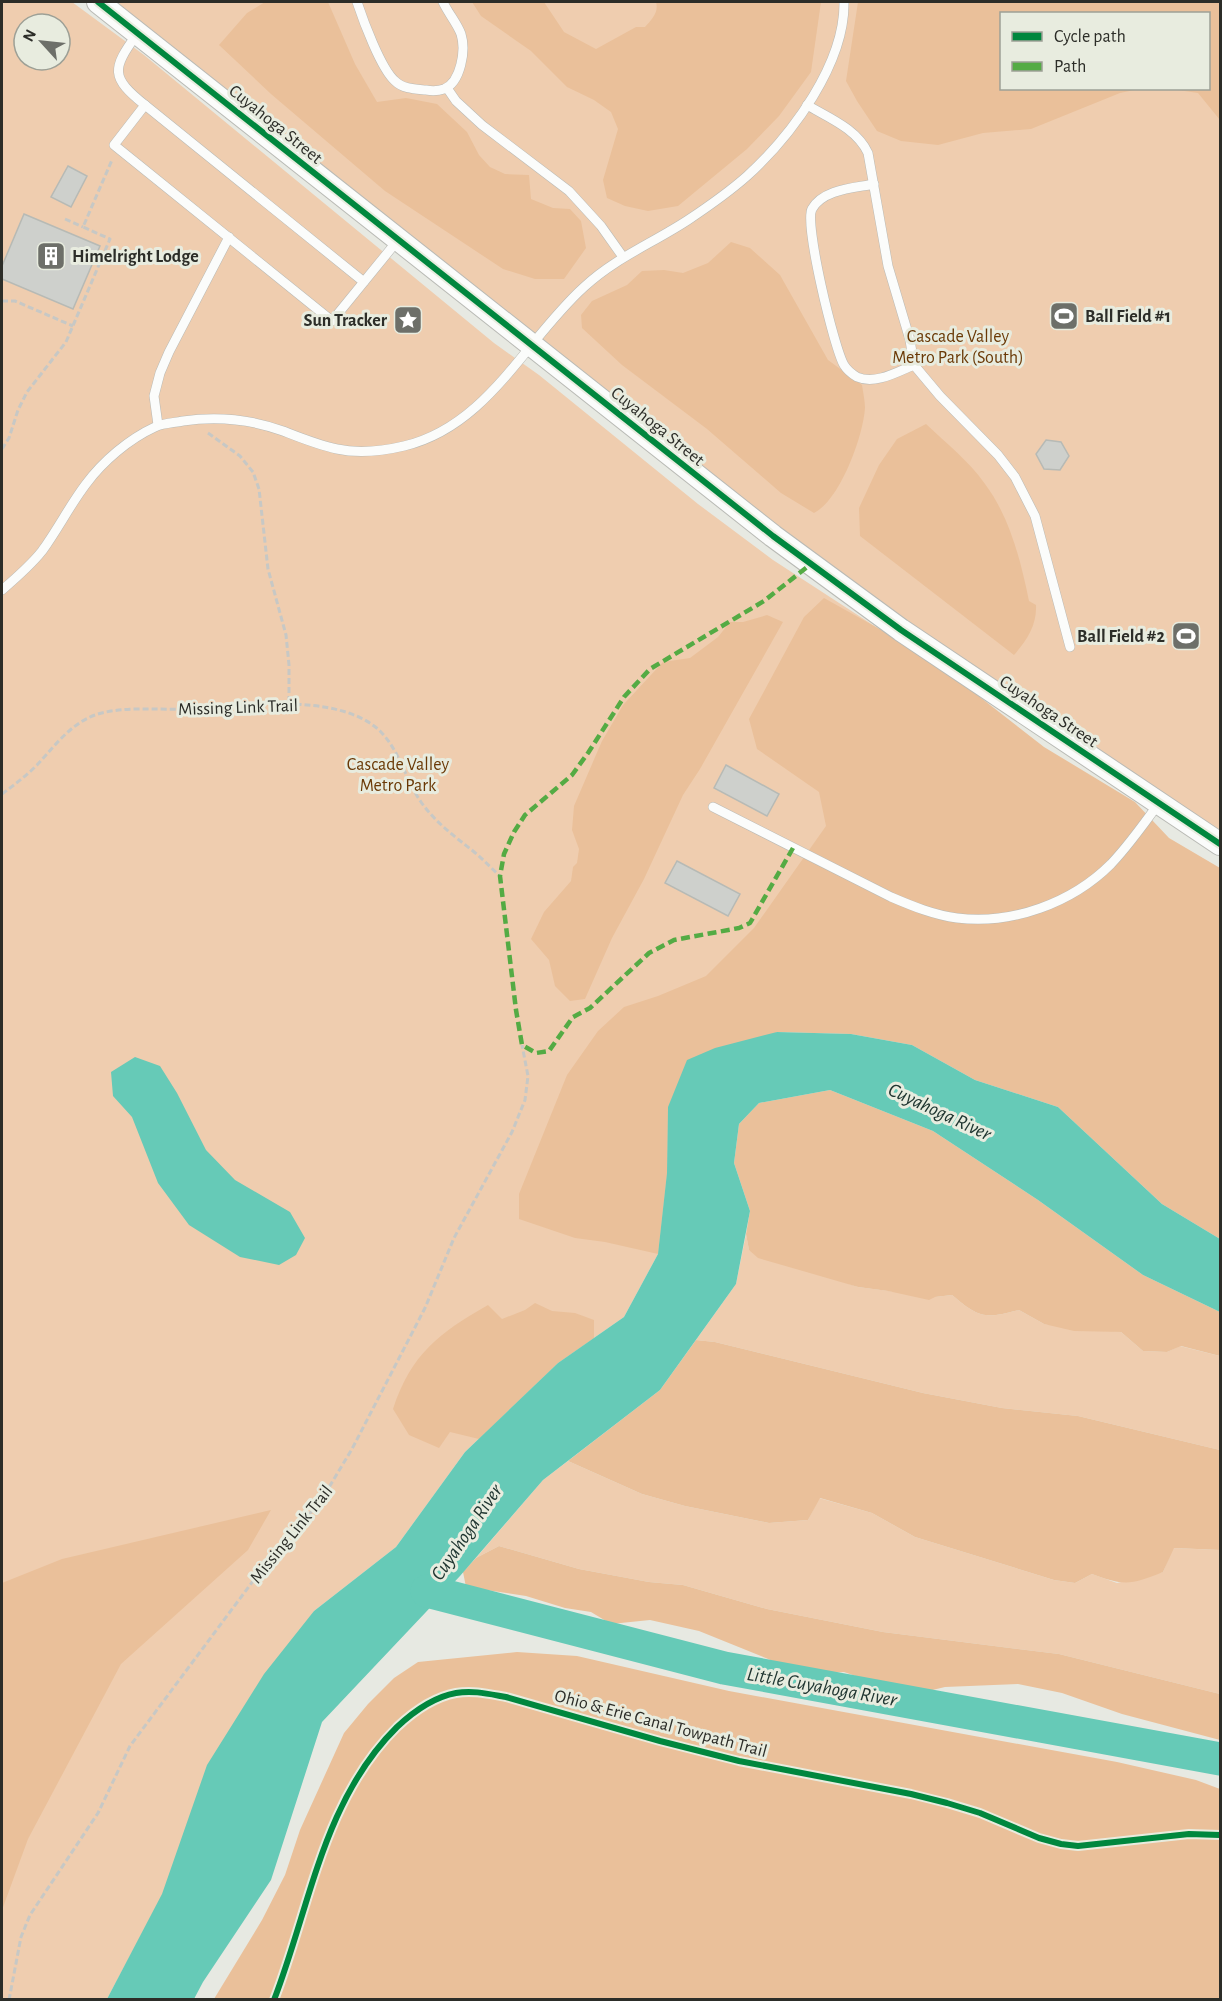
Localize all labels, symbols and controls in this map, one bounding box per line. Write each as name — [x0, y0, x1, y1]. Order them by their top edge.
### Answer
north arrow — [12, 12, 72, 72]
legend — [1000, 12, 1210, 90]
text: N — [20, 27, 39, 44]
text: Cycle path — [1054, 28, 1126, 46]
text: Path — [1054, 58, 1086, 76]
street label: Cuyahoga Street — [225, 82, 326, 168]
building icon: Himelright Lodge — [35, 240, 67, 272]
place label: Himelright Lodge — [72, 248, 199, 266]
sports icon: Ball Field #1 — [1048, 300, 1080, 332]
place icon: Sun Tracker — [392, 304, 424, 336]
place label: Ball Field #1 — [1085, 308, 1171, 326]
place label: Sun Tracker — [303, 312, 388, 330]
park label: Cascade Valley Metro Park (South) — [892, 328, 1024, 367]
street label: Cuyahoga Street — [607, 384, 708, 470]
sports icon: Ball Field #2 — [1170, 620, 1202, 652]
place label: Ball Field #2 — [1077, 628, 1166, 646]
street label: Cuyahoga Street — [996, 672, 1101, 751]
street label: Missing Link Trail — [178, 697, 298, 719]
park label: Cascade Valley Metro Park — [347, 756, 449, 795]
water label: Cuyahoga River — [885, 1079, 994, 1145]
water label: Cuyahoga River — [428, 1481, 506, 1584]
street label: Missing Link Trail — [247, 1482, 337, 1587]
water label: Little Cuyahoga River — [745, 1664, 899, 1710]
street label: Ohio & Erie Canal Towpath Trail — [553, 1687, 769, 1761]

